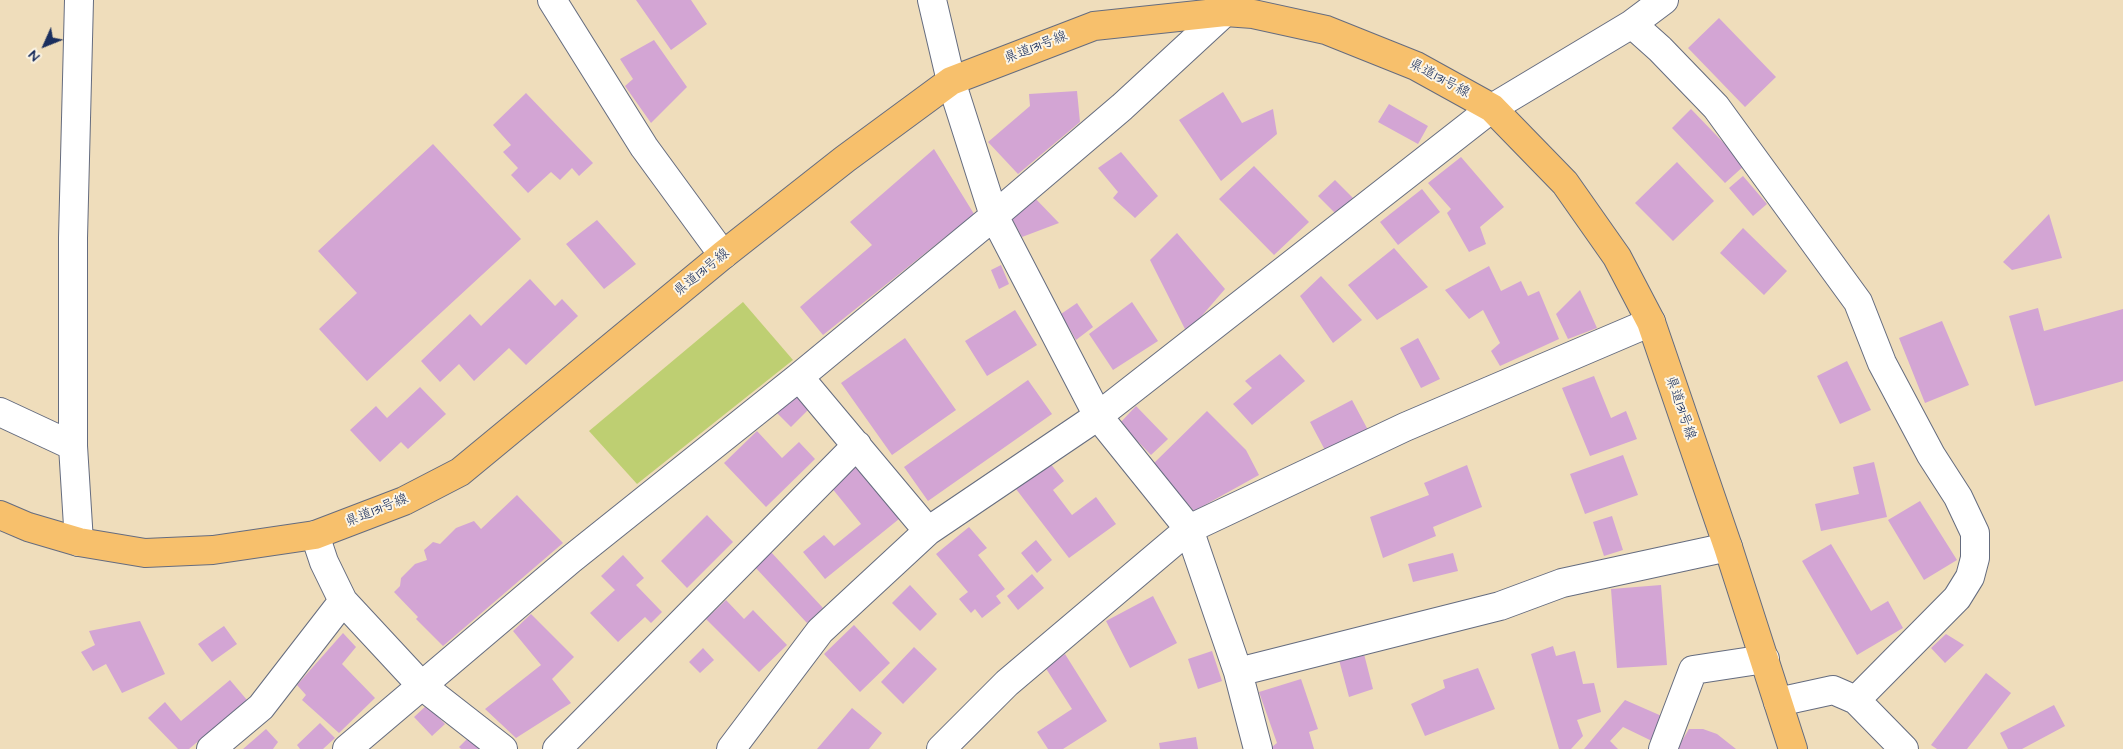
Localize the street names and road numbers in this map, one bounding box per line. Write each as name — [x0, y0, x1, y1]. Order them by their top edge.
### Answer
street label: 県道131号線 — [1002, 28, 1070, 68]
street label: 県道131号線 — [1406, 56, 1472, 102]
street label: 県道131号線 — [671, 245, 733, 301]
street label: 県道131号線 — [1661, 374, 1699, 442]
street label: 県道131号線 — [343, 491, 411, 531]

